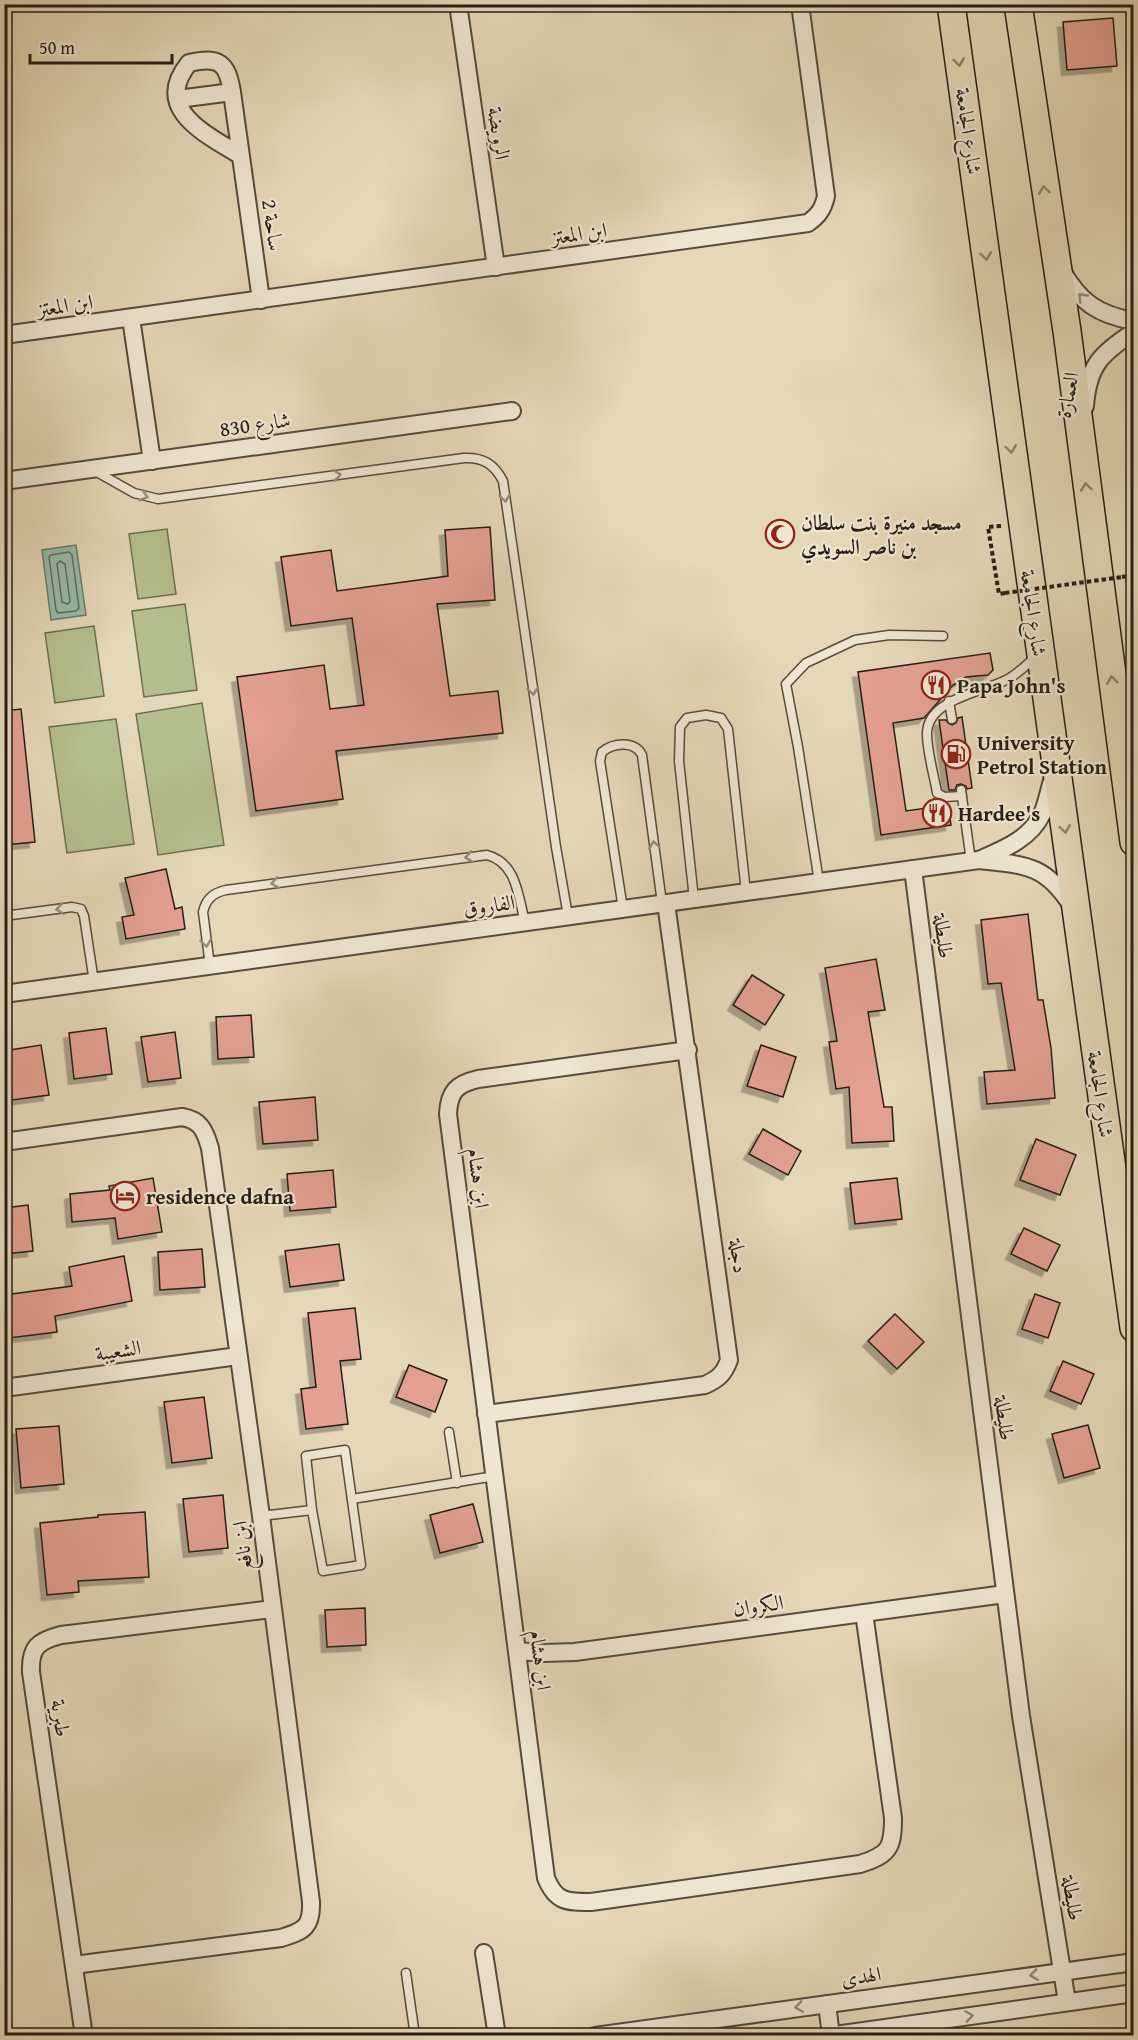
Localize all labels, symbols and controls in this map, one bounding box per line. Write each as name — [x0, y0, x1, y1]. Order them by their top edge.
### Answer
scale bar — [30, 27, 172, 65]
text: 50 m — [39, 34, 75, 61]
one-way arrow — [953, 58, 965, 67]
street label: شارع الجامعة — [945, 86, 990, 177]
street label: الرويضة — [480, 104, 518, 162]
one-way arrow — [1039, 185, 1051, 194]
street label: ساحة 2 — [254, 197, 292, 253]
street label: ابن المعتز — [547, 214, 609, 253]
one-way arrow — [979, 251, 991, 260]
street label: ابن المعتز — [33, 286, 95, 325]
one-way arrow — [1078, 294, 1089, 304]
street label: العمارة — [1047, 369, 1087, 421]
street label: شارع 830 — [217, 404, 293, 447]
one-way arrow — [1005, 444, 1017, 454]
one-way arrow — [332, 470, 341, 482]
one-way arrow — [1081, 482, 1093, 491]
one-way arrow — [139, 488, 149, 501]
one-way arrow — [499, 494, 511, 503]
place label: مسجد منيرة بنت سلطان بن ناصر السويدي — [801, 507, 962, 564]
mosque icon: مسجد منيرة بنت سلطان بن ناصر السويدي — [764, 518, 796, 550]
street label: شارع الجامعة — [1010, 568, 1055, 659]
restaurant icon: Papa John's — [920, 669, 952, 701]
place label: Papa John's — [957, 670, 1065, 701]
one-way arrow — [1106, 675, 1119, 685]
one-way arrow — [527, 687, 539, 696]
place label: University Petrol Station — [977, 727, 1107, 782]
fuel station icon: University Petrol Station — [940, 738, 972, 770]
restaurant icon: Hardee's — [921, 797, 953, 829]
place label: Hardee's — [958, 798, 1040, 829]
one-way arrow — [1058, 825, 1070, 834]
one-way arrow — [649, 841, 661, 850]
one-way arrow — [464, 850, 473, 862]
one-way arrow — [271, 876, 280, 888]
street label: الفاروق — [461, 886, 517, 924]
one-way arrow — [55, 902, 64, 914]
street label: طليطلة — [926, 911, 962, 960]
one-way arrow — [200, 939, 212, 948]
street label: شارع الجامعة — [1077, 1049, 1122, 1140]
street label: ابن هشام — [457, 1146, 498, 1210]
hotel icon: residence dafna — [109, 1180, 141, 1212]
place label: residence dafna — [146, 1181, 294, 1212]
street label: دجلة — [721, 1236, 757, 1275]
street label: الشعيبة — [93, 1331, 143, 1369]
street label: طليطلة — [987, 1393, 1023, 1442]
street label: ابن نافع — [224, 1519, 264, 1573]
street label: الكروان — [731, 1586, 785, 1624]
street label: ابن هشام — [519, 1628, 560, 1692]
street label: طبرية — [43, 1697, 79, 1739]
street label: طليطلة — [1054, 1872, 1092, 1923]
street label: الهدى — [839, 1958, 883, 1994]
one-way arrow — [1029, 1969, 1038, 1981]
one-way arrow — [794, 2001, 804, 2013]
one-way arrow — [965, 2010, 974, 2022]

